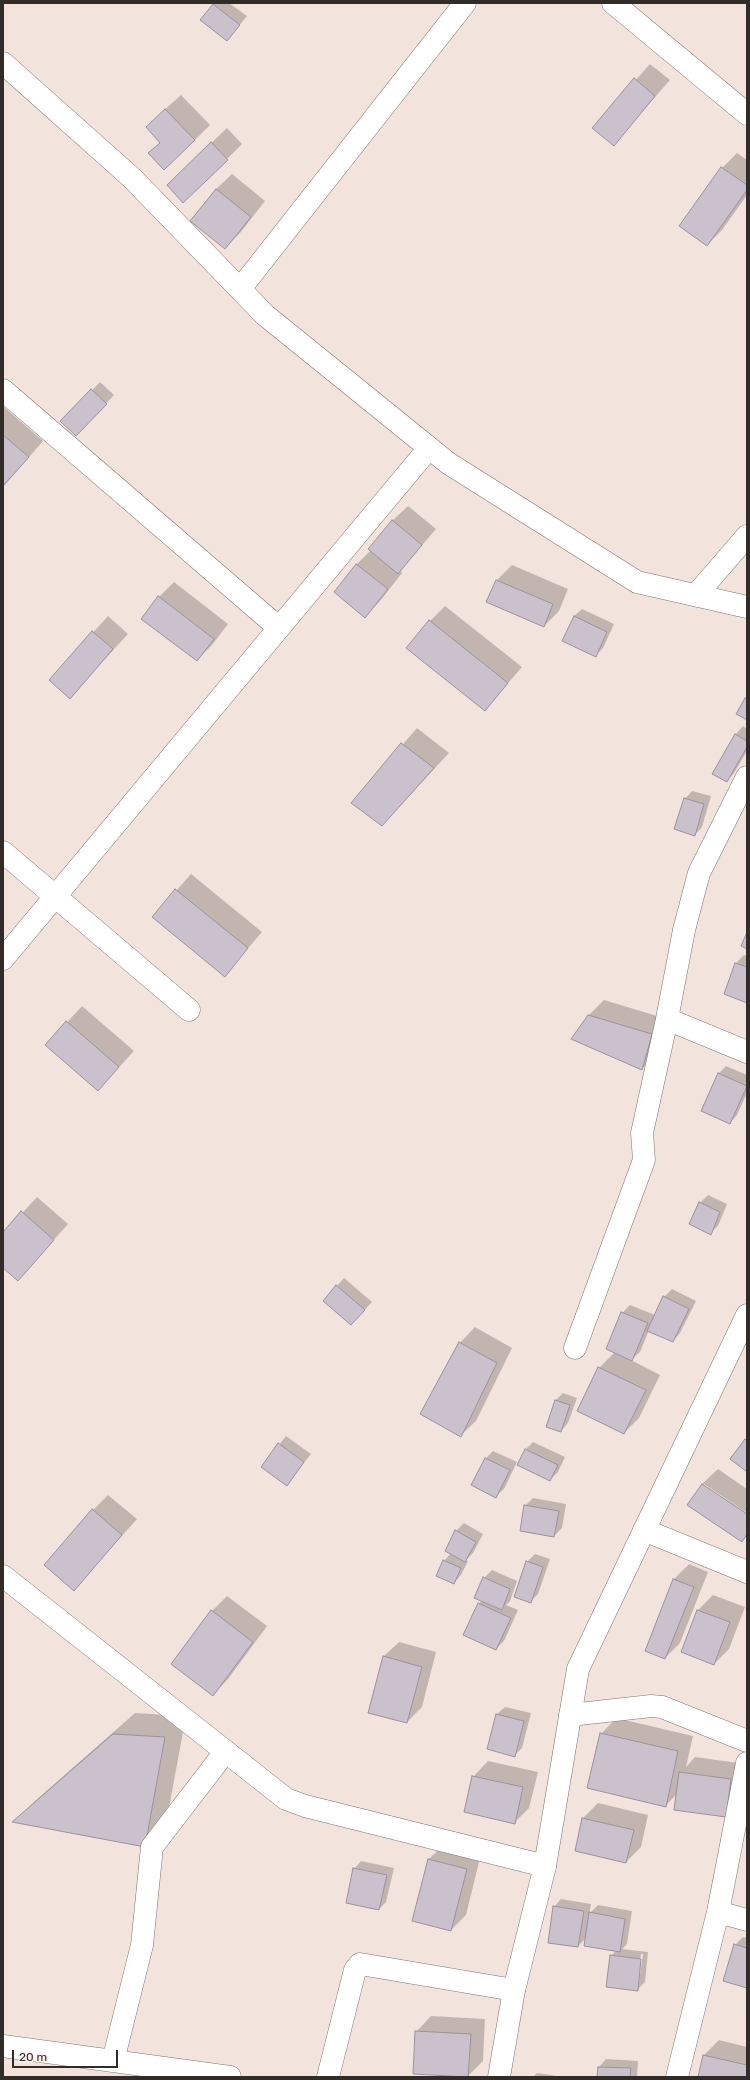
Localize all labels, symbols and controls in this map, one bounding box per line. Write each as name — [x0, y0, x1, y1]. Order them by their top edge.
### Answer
scale bar — [14, 2042, 120, 2068]
text: 20 m — [19, 2050, 47, 2064]

